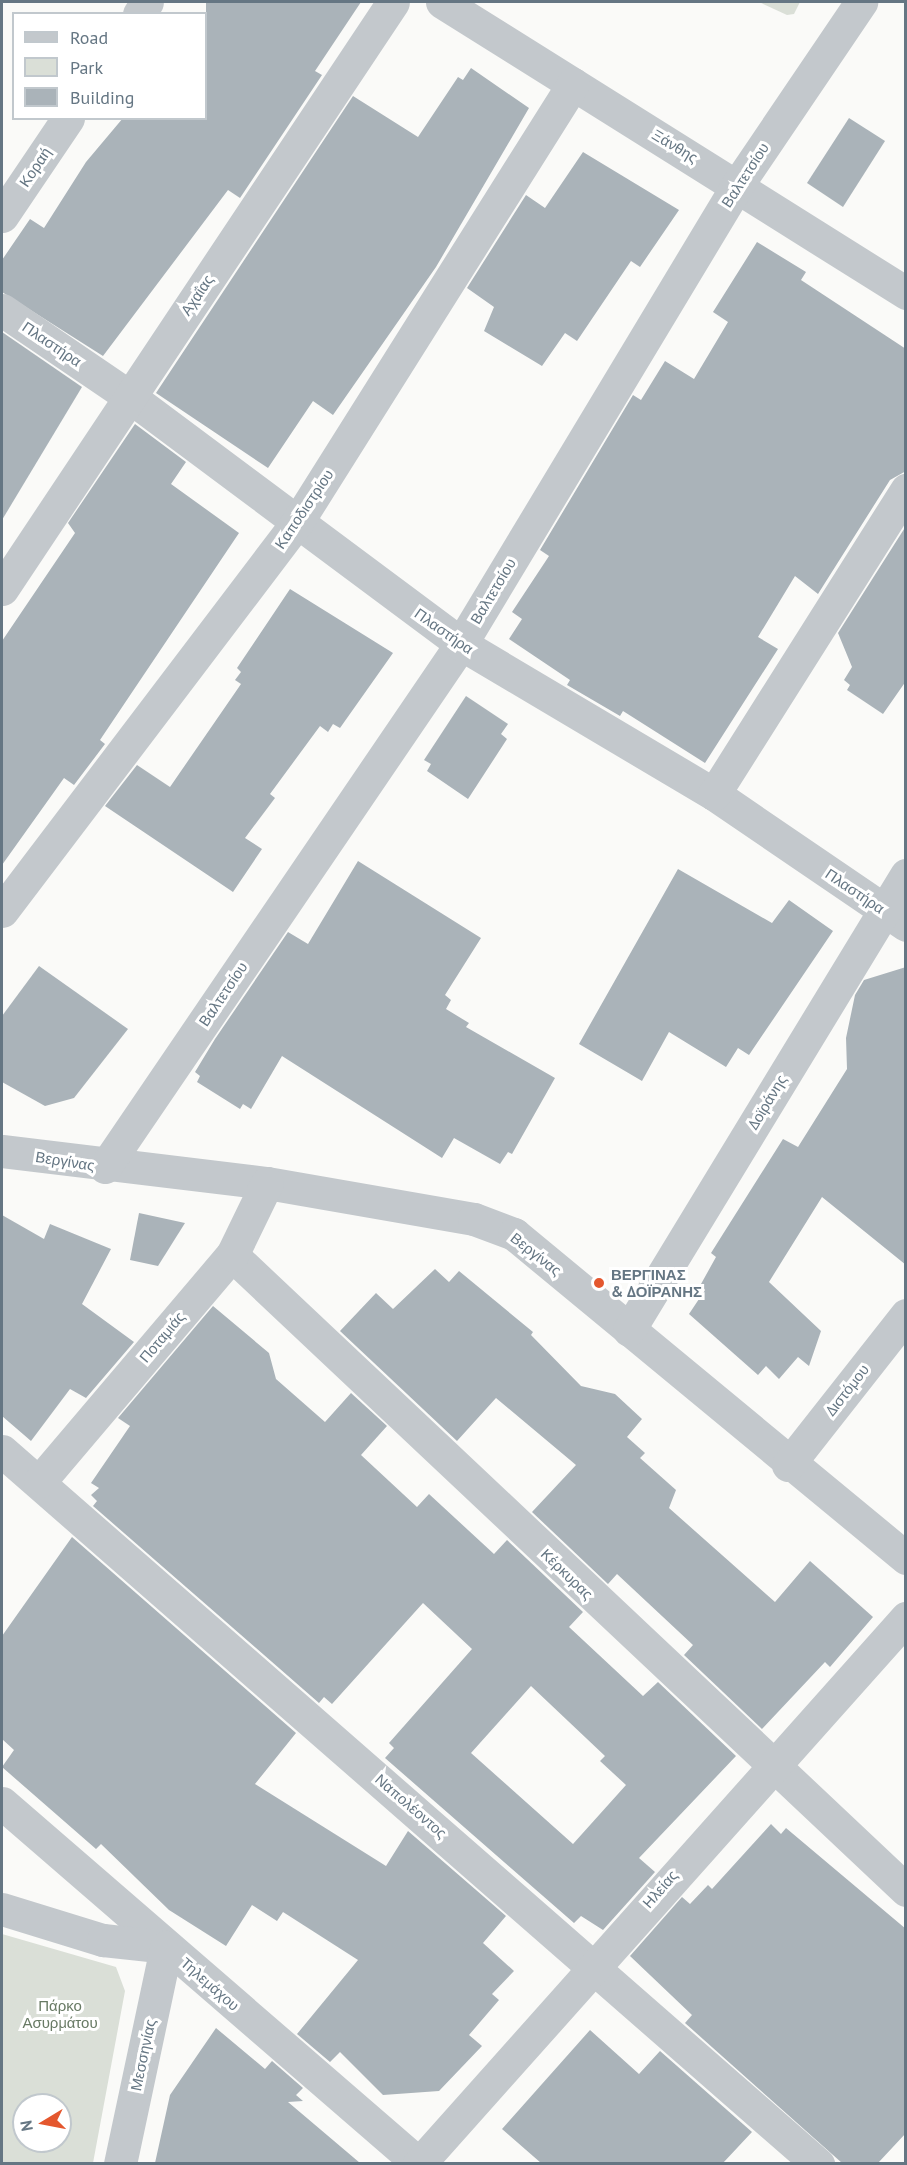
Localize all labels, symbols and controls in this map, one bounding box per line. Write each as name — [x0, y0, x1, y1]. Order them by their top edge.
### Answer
legend — [12, 12, 207, 120]
text: Road — [70, 26, 108, 49]
text: Park — [70, 56, 103, 79]
text: Building — [70, 86, 134, 109]
street label: Ξάνθης — [649, 125, 701, 167]
street label: Βαλτετσίου — [717, 139, 773, 211]
street label: Κοραή — [15, 144, 55, 190]
street label: Αχαΐας — [177, 271, 217, 319]
street label: Πλαστήρα — [19, 318, 85, 370]
street label: Καποδιστρίου — [271, 466, 337, 552]
street label: Βαλτετσίου — [466, 555, 520, 627]
street label: Πλαστήρα — [411, 604, 477, 658]
street label: Πλαστήρα — [822, 865, 888, 917]
street label: Βαλτετσίου — [195, 958, 251, 1030]
street label: Δοϊράνης — [744, 1071, 790, 1133]
street label: Βεργίνας — [34, 1147, 96, 1175]
street label: Βεργίνας — [507, 1229, 565, 1279]
place label: ΒΕΡΓΙΝΑΣ & ΔΟΪΡΑΝΗΣ — [611, 1265, 702, 1300]
marker: ΒΕΡΓΙΝΑΣ & ΔΟΪΡΑΝΗΣ — [592, 1276, 606, 1290]
street label: Ποταμιάς — [136, 1308, 188, 1366]
street label: Διστόμου — [821, 1361, 873, 1419]
street label: Κέρκυρας — [537, 1545, 597, 1603]
street label: Ναπολέοντος — [372, 1770, 450, 1842]
street label: Ηλείας — [639, 1866, 681, 1912]
street label: Τηλεμάχου — [177, 1954, 243, 2014]
park label: Πάρκο Ασυρμάτου — [22, 1996, 98, 2031]
street label: Μεσσηνίας — [127, 2018, 159, 2092]
north arrow — [12, 2093, 72, 2153]
text: N — [15, 2119, 37, 2133]

